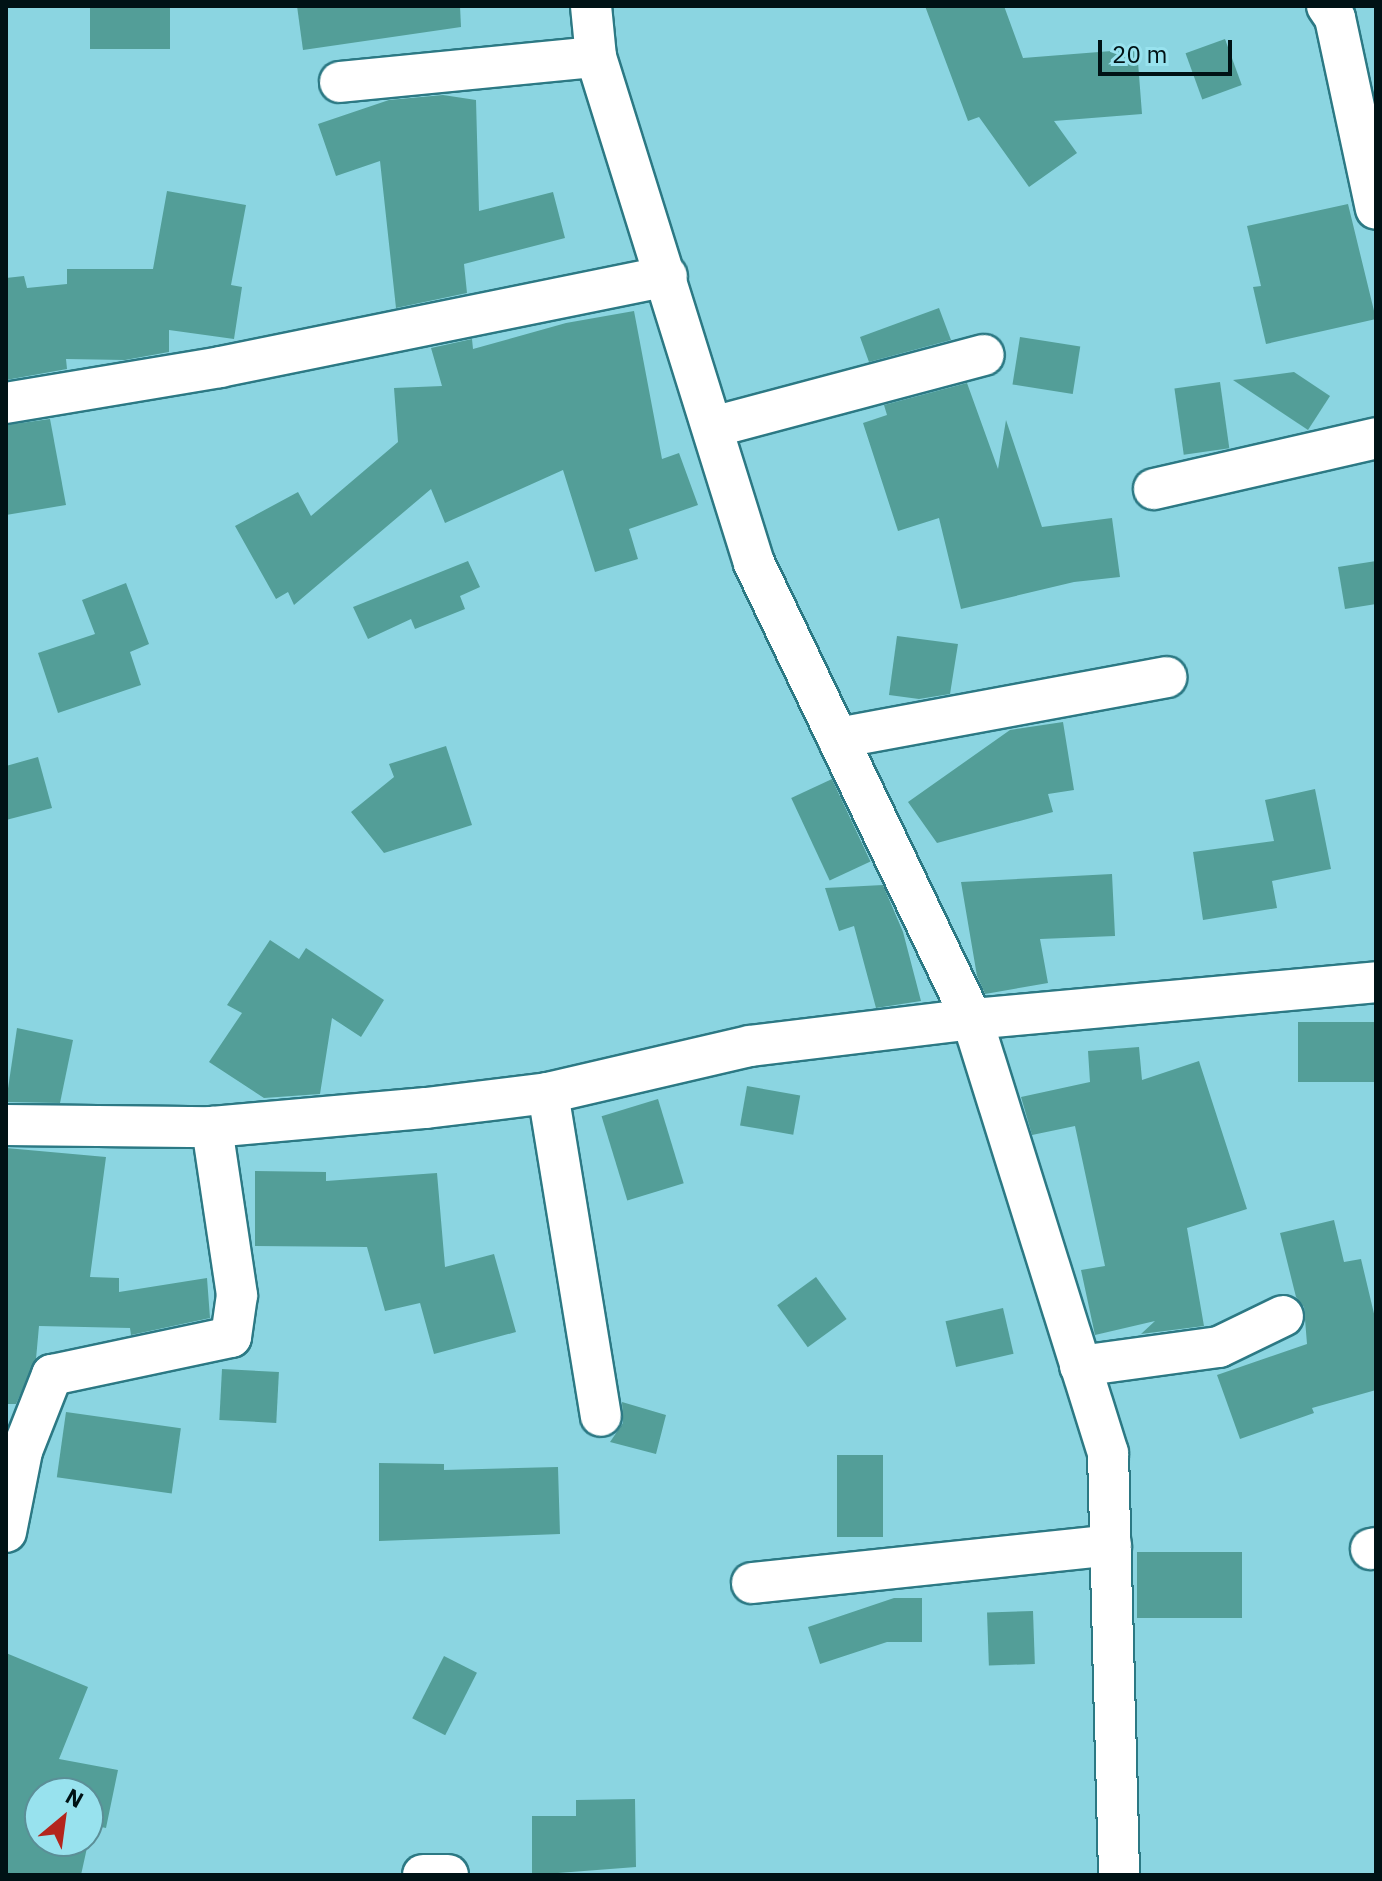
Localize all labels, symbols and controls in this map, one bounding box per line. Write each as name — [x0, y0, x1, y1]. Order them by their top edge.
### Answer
scale bar — [1102, 24, 1236, 74]
text: 20 m — [1112, 38, 1167, 70]
north arrow — [24, 1777, 104, 1857]
text: N — [61, 1781, 89, 1814]

